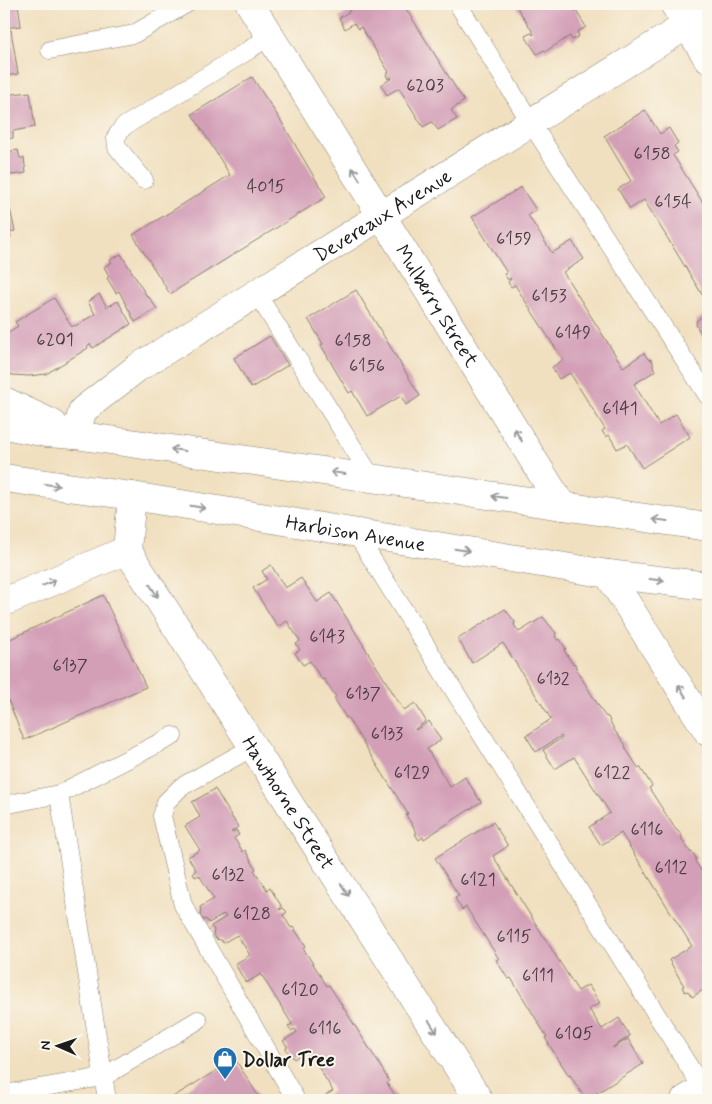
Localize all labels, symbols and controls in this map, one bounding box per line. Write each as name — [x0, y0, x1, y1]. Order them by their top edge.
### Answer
house number: 6203 — [406, 74, 444, 98]
house number: 6158 — [633, 142, 671, 166]
street label: Devereaux Avenue — [309, 163, 457, 269]
one-way arrow — [350, 167, 361, 181]
house number: 4015 — [247, 175, 285, 199]
house number: 6154 — [654, 190, 692, 214]
house number: 6159 — [496, 227, 532, 251]
street label: Mulberry Street — [388, 240, 485, 373]
house number: 6153 — [531, 284, 567, 308]
house number: 6149 — [555, 321, 591, 345]
house number: 6201 — [36, 328, 74, 352]
house number: 6158 — [334, 329, 372, 353]
house number: 6156 — [349, 354, 385, 378]
house number: 6141 — [602, 397, 638, 421]
one-way arrow — [512, 428, 523, 442]
one-way arrow — [170, 444, 186, 454]
one-way arrow — [331, 468, 347, 478]
one-way arrow — [44, 480, 60, 490]
one-way arrow — [492, 492, 508, 502]
one-way arrow — [189, 502, 205, 512]
street label: Harbison Avenue — [283, 509, 428, 559]
one-way arrow — [652, 515, 668, 525]
one-way arrow — [453, 545, 469, 555]
one-way arrow — [649, 575, 665, 585]
one-way arrow — [41, 578, 56, 587]
one-way arrow — [148, 584, 159, 598]
house number: 6143 — [309, 625, 345, 649]
house number: 6137 — [52, 654, 88, 678]
house number: 6132 — [536, 667, 570, 691]
house number: 6137 — [345, 682, 381, 706]
one-way arrow — [677, 684, 687, 698]
house number: 6133 — [371, 722, 403, 746]
street label: Hawthorne Street — [235, 731, 340, 875]
house number: 6129 — [394, 761, 430, 785]
house number: 6122 — [594, 761, 630, 785]
house number: 6116 — [630, 818, 664, 842]
house number: 6112 — [655, 856, 688, 880]
house number: 6132 — [211, 863, 245, 887]
house number: 6121 — [460, 868, 496, 892]
one-way arrow — [340, 883, 350, 897]
house number: 6128 — [233, 902, 271, 926]
house number: 6115 — [497, 925, 532, 949]
house number: 6111 — [522, 964, 554, 988]
house number: 6120 — [281, 978, 319, 1002]
house number: 6116 — [308, 1017, 342, 1041]
one-way arrow — [427, 1020, 438, 1034]
north arrow — [32, 1022, 82, 1072]
house number: 6105 — [555, 1022, 593, 1046]
text: N — [37, 1041, 55, 1051]
shop icon: Dollar Tree — [212, 1046, 238, 1080]
place label: Dollar Tree — [242, 1047, 335, 1074]

